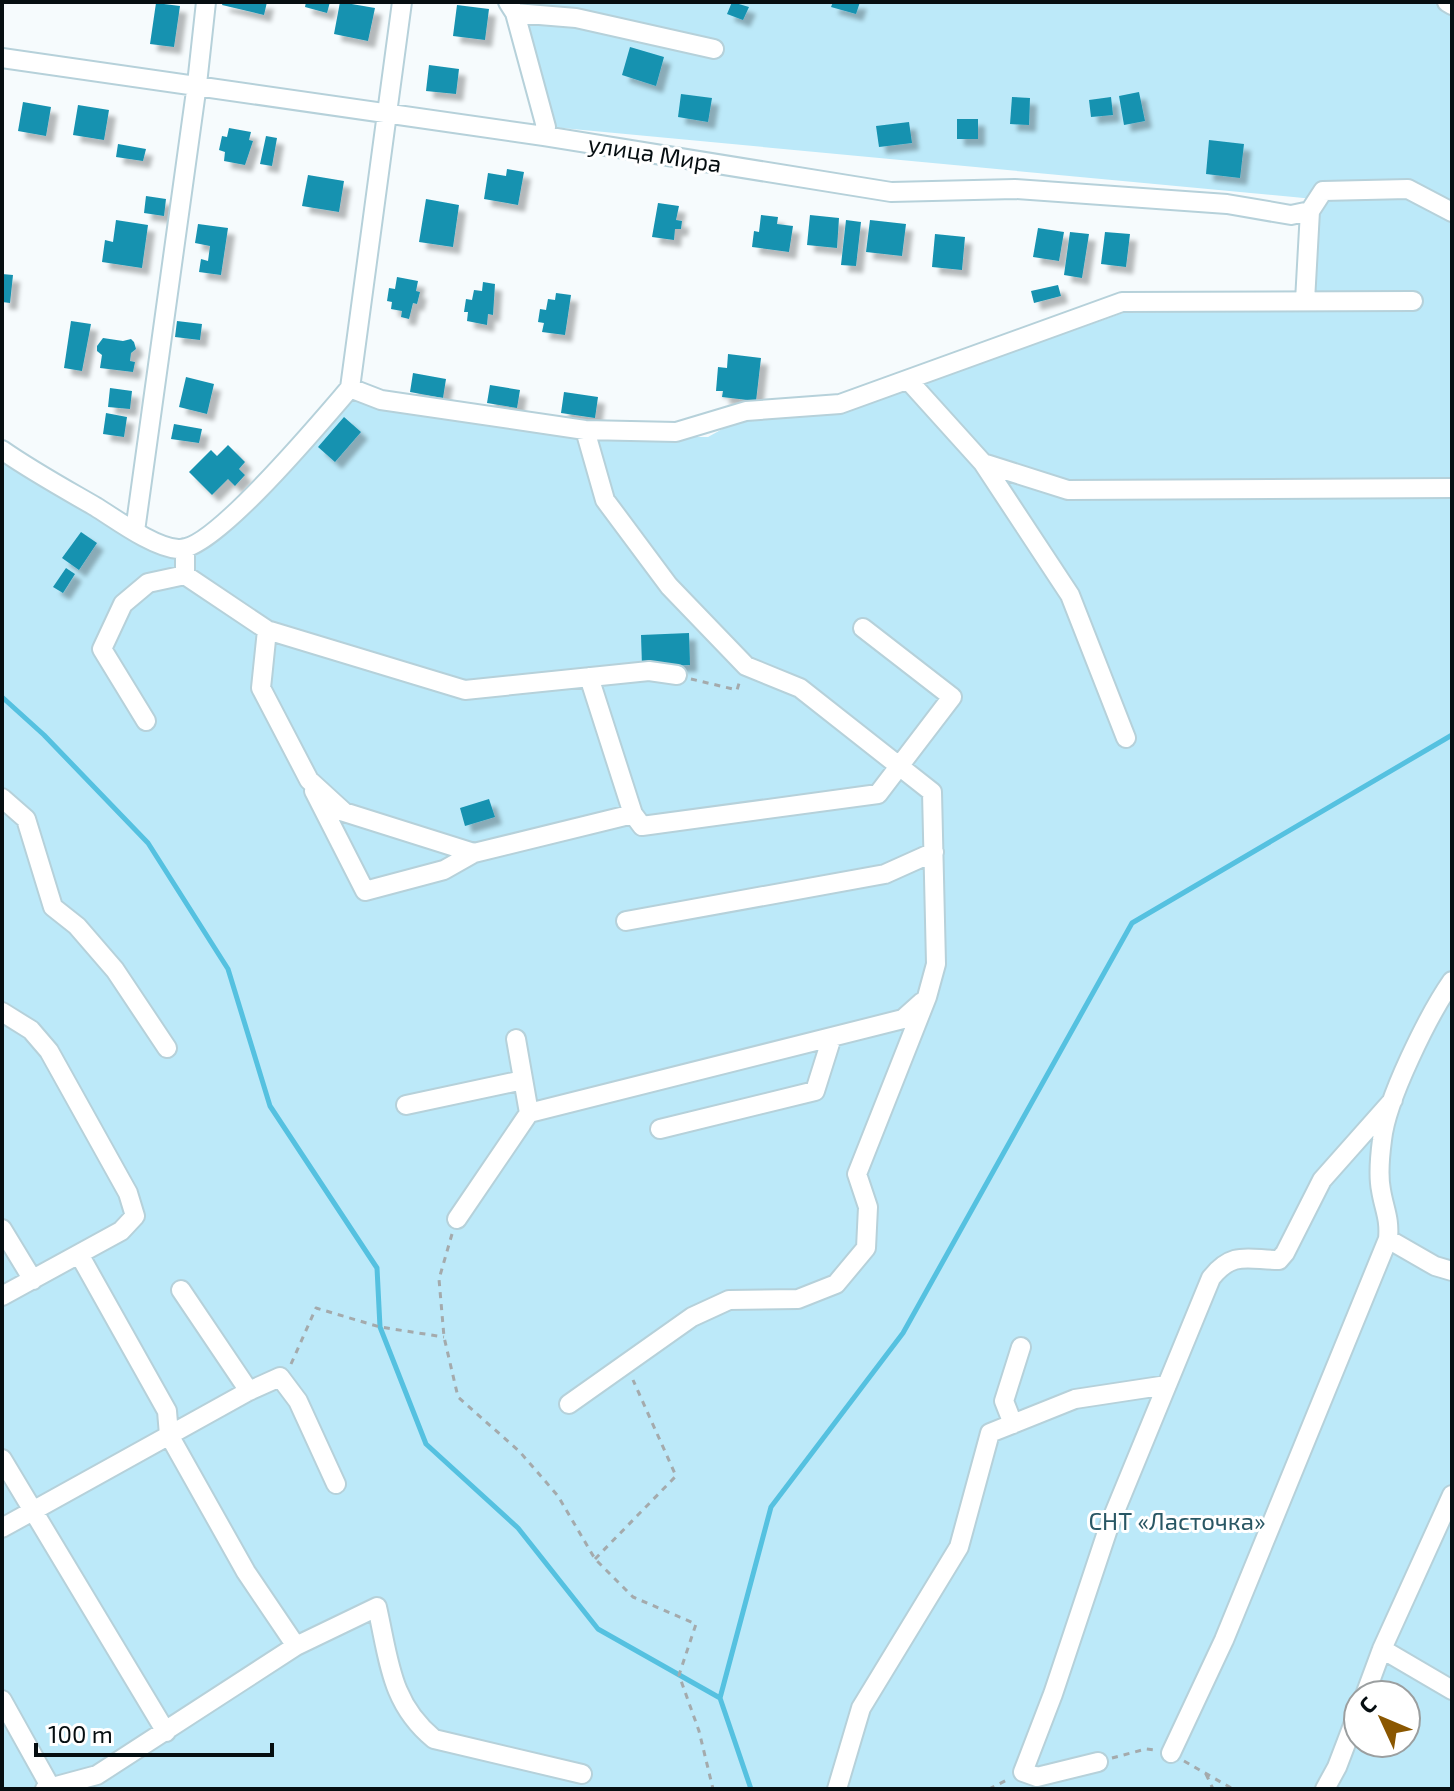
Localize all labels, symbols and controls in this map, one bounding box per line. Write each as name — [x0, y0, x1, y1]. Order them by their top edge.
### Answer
street label: улица Мира — [586, 128, 724, 179]
park label: СНТ «Ласточка» — [1088, 1506, 1266, 1535]
north arrow — [1342, 1679, 1422, 1759]
text: С — [1353, 1691, 1381, 1718]
scale bar — [36, 1707, 272, 1757]
text: 100 m — [48, 1719, 113, 1748]

